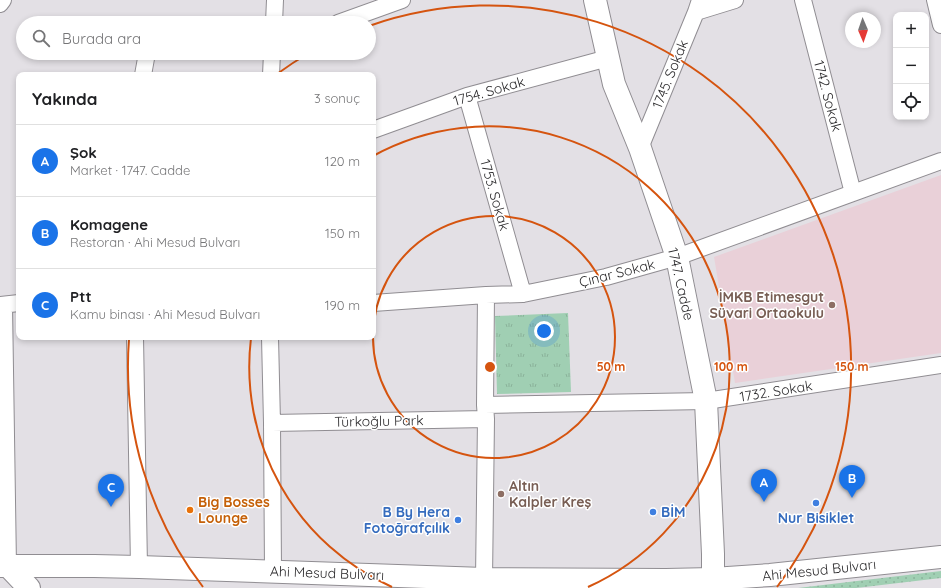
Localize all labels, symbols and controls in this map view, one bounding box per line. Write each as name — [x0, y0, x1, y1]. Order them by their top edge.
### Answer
north arrow — [845, 12, 881, 48]
map controls — [893, 12, 929, 120]
button: + — [893, 12, 929, 48]
search box — [16, 16, 376, 60]
icon: search — [30, 27, 52, 49]
text: Burada ara — [62, 29, 141, 48]
street label: 1745. Sokak — [648, 37, 692, 111]
button: − — [893, 48, 929, 84]
street label: 1742. Sokak — [810, 58, 846, 134]
street label: 1754. Sokak — [451, 72, 527, 110]
button: locate — [893, 84, 929, 120]
text: Yakında — [32, 88, 97, 109]
text: 3 sonuç — [314, 90, 360, 106]
text: Şok — [70, 143, 97, 162]
text: A — [41, 153, 49, 169]
text: 120 m — [325, 153, 360, 169]
street label: 1753. Sokak — [476, 157, 514, 233]
text: Market · 1747. Cadde — [70, 162, 190, 178]
text: Komagene — [70, 215, 148, 234]
text: B — [41, 225, 49, 241]
text: 150 m — [325, 225, 360, 241]
text: Restoran · Ahi Mesud Bulvarı — [70, 234, 240, 250]
street label: 1747. Cadde — [664, 246, 698, 322]
street label: Çınar Sokak — [577, 255, 657, 291]
text: Ptt — [70, 287, 92, 306]
place label: İMKB Etimesgut Süvari Ortaokulu — [709, 288, 824, 322]
text: C — [41, 297, 49, 313]
text: 190 m — [325, 297, 360, 313]
marker: İMKB Etimesgut Süvari Ortaokulu — [827, 300, 837, 310]
text: Kamu binası · Ahi Mesud Bulvarı — [70, 306, 260, 322]
your location — [534, 321, 554, 341]
text: 50 m — [597, 359, 625, 374]
text: 100 m — [714, 359, 748, 374]
text: 150 m — [835, 359, 869, 374]
centre of rings — [483, 360, 497, 374]
street label: 1732. Sokak — [738, 376, 814, 406]
street label: Türkoğlu Park — [334, 411, 424, 431]
pin: B — [839, 465, 865, 498]
pin: A — [751, 469, 777, 502]
pin: C — [98, 474, 124, 507]
place label: Altın Kalpler Kreş — [509, 477, 592, 511]
marker: Altın Kalpler Kreş — [496, 489, 506, 499]
place label: Big Bosses Lounge — [198, 493, 270, 527]
marker: Nur Bisiklet — [811, 498, 821, 508]
place label: B By Hera Fotoğrafçılık — [364, 503, 450, 537]
place label: BİM — [661, 503, 686, 521]
marker: Big Bosses Lounge — [185, 505, 195, 515]
marker: BİM — [648, 507, 658, 517]
place label: Nur Bisiklet — [778, 509, 855, 527]
marker: B By Hera Fotoğrafçılık — [453, 515, 463, 525]
street label: Ahi Mesud Bulvarı — [761, 555, 877, 585]
street label: Ahi Mesud Bulvarı — [270, 562, 384, 584]

